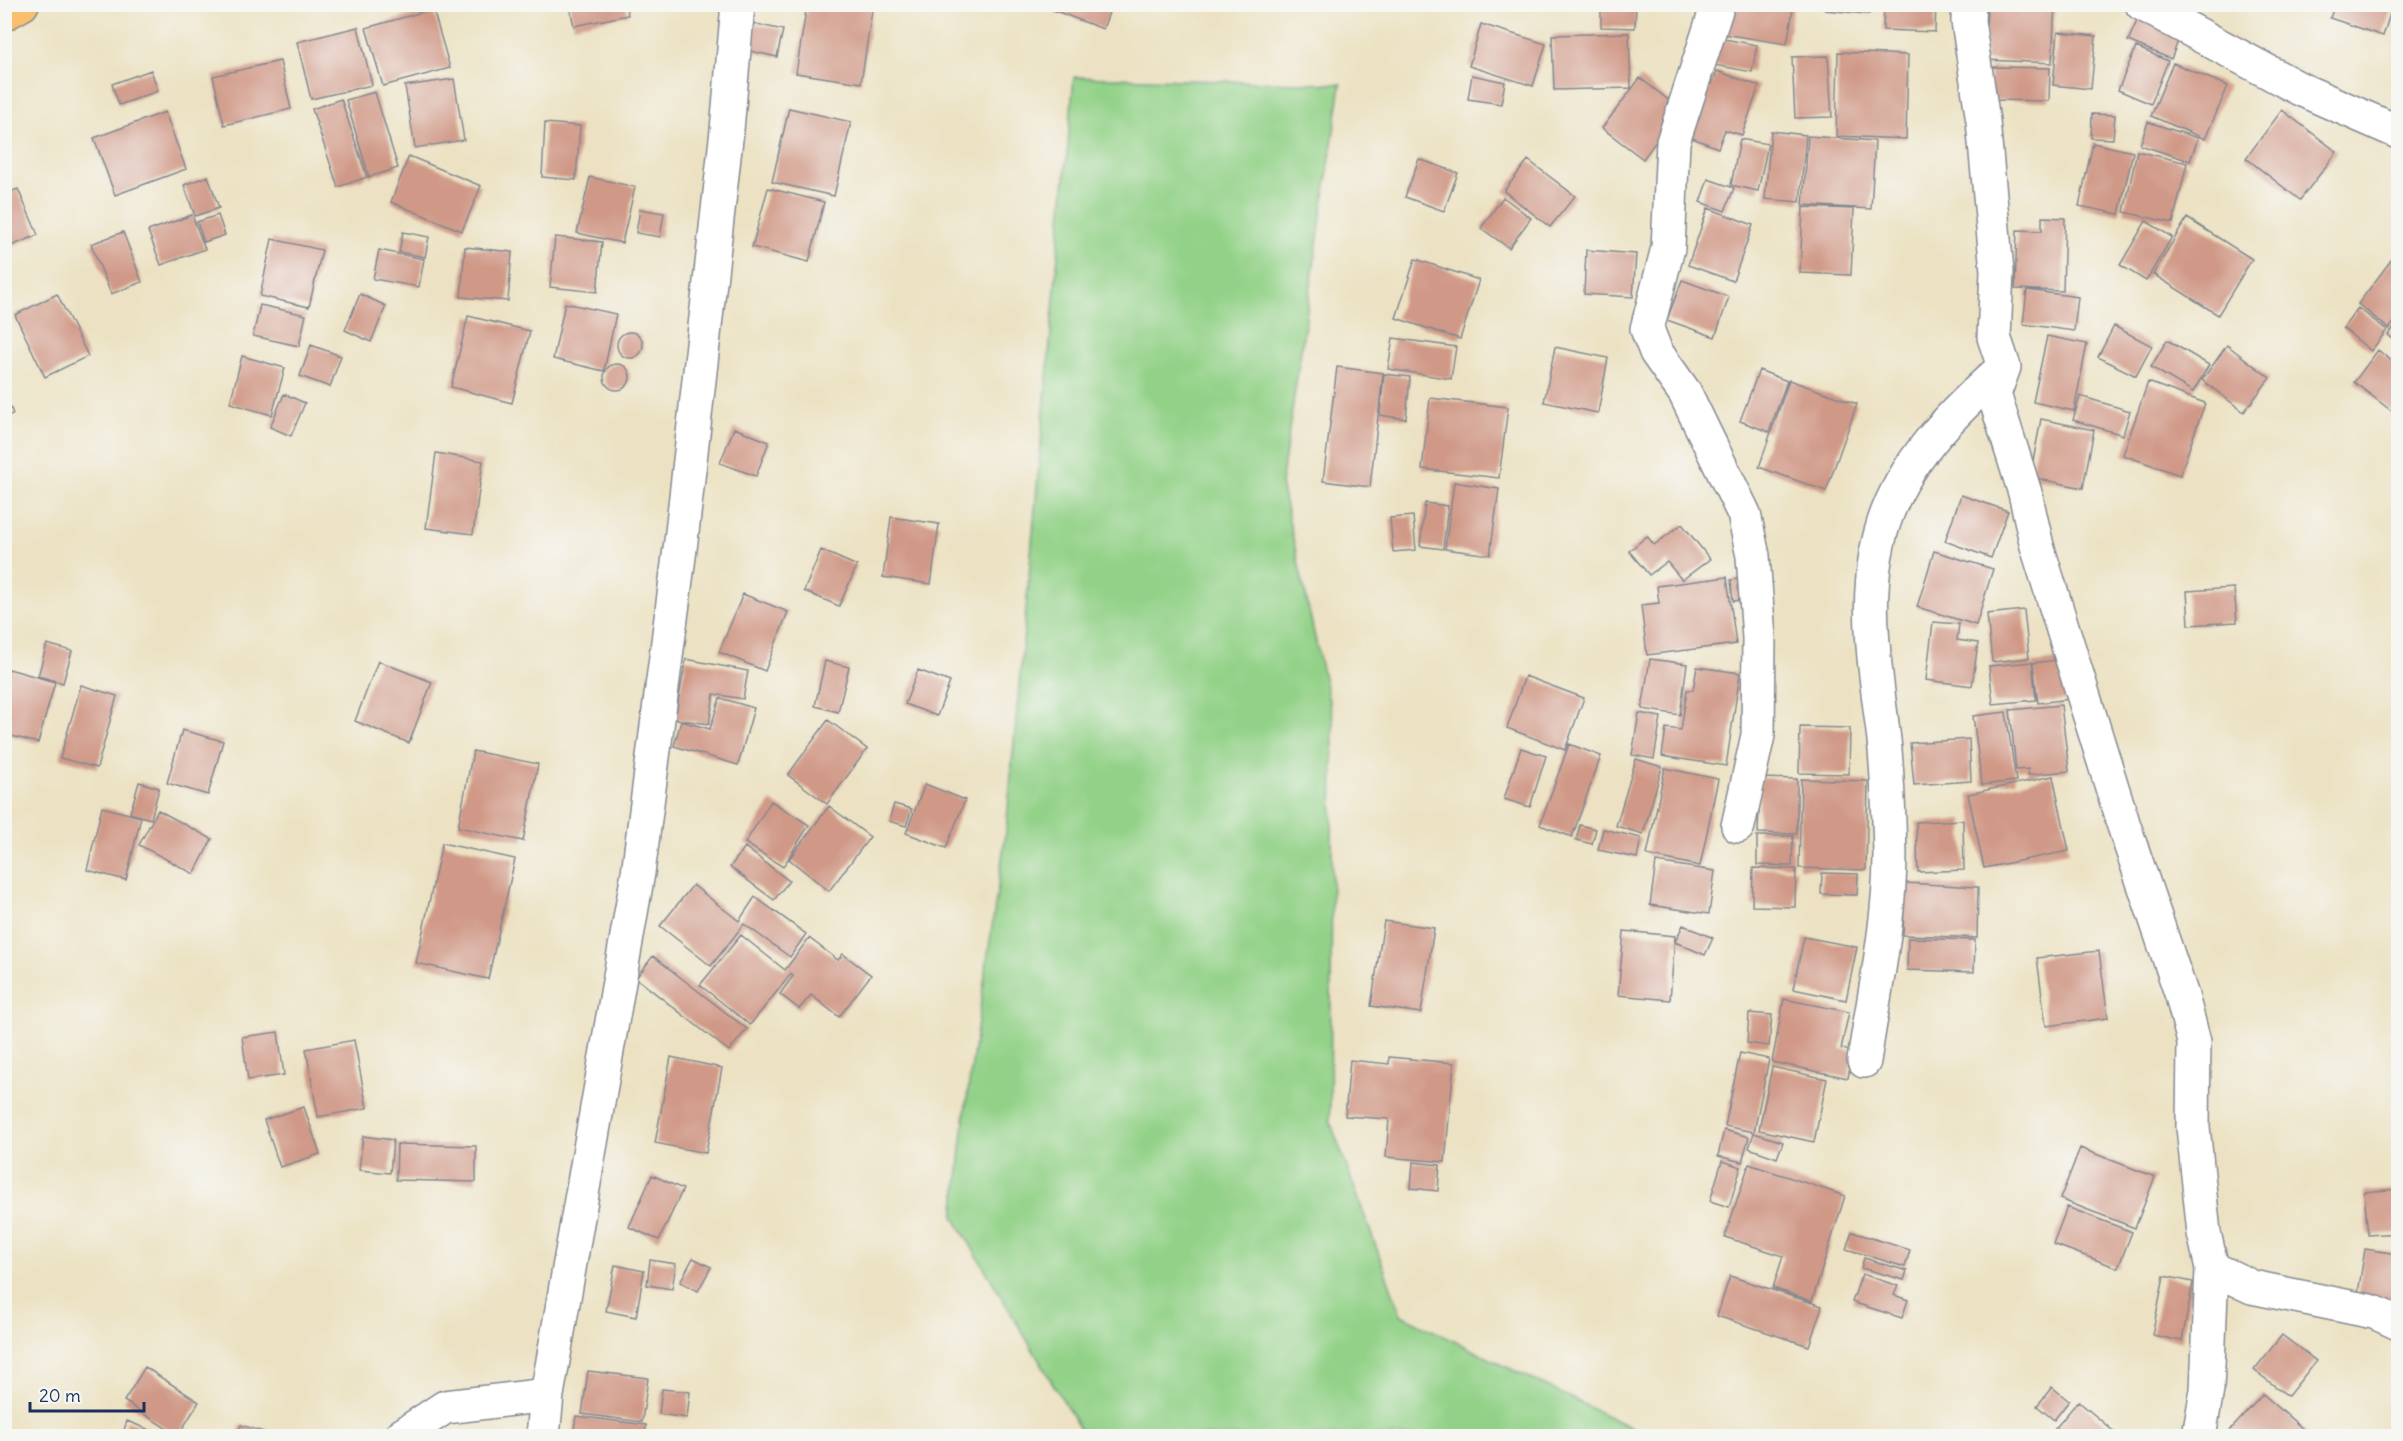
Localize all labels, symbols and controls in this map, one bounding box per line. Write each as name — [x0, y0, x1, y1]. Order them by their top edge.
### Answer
scale bar — [30, 1375, 144, 1413]
text: 20 m — [39, 1384, 81, 1407]

